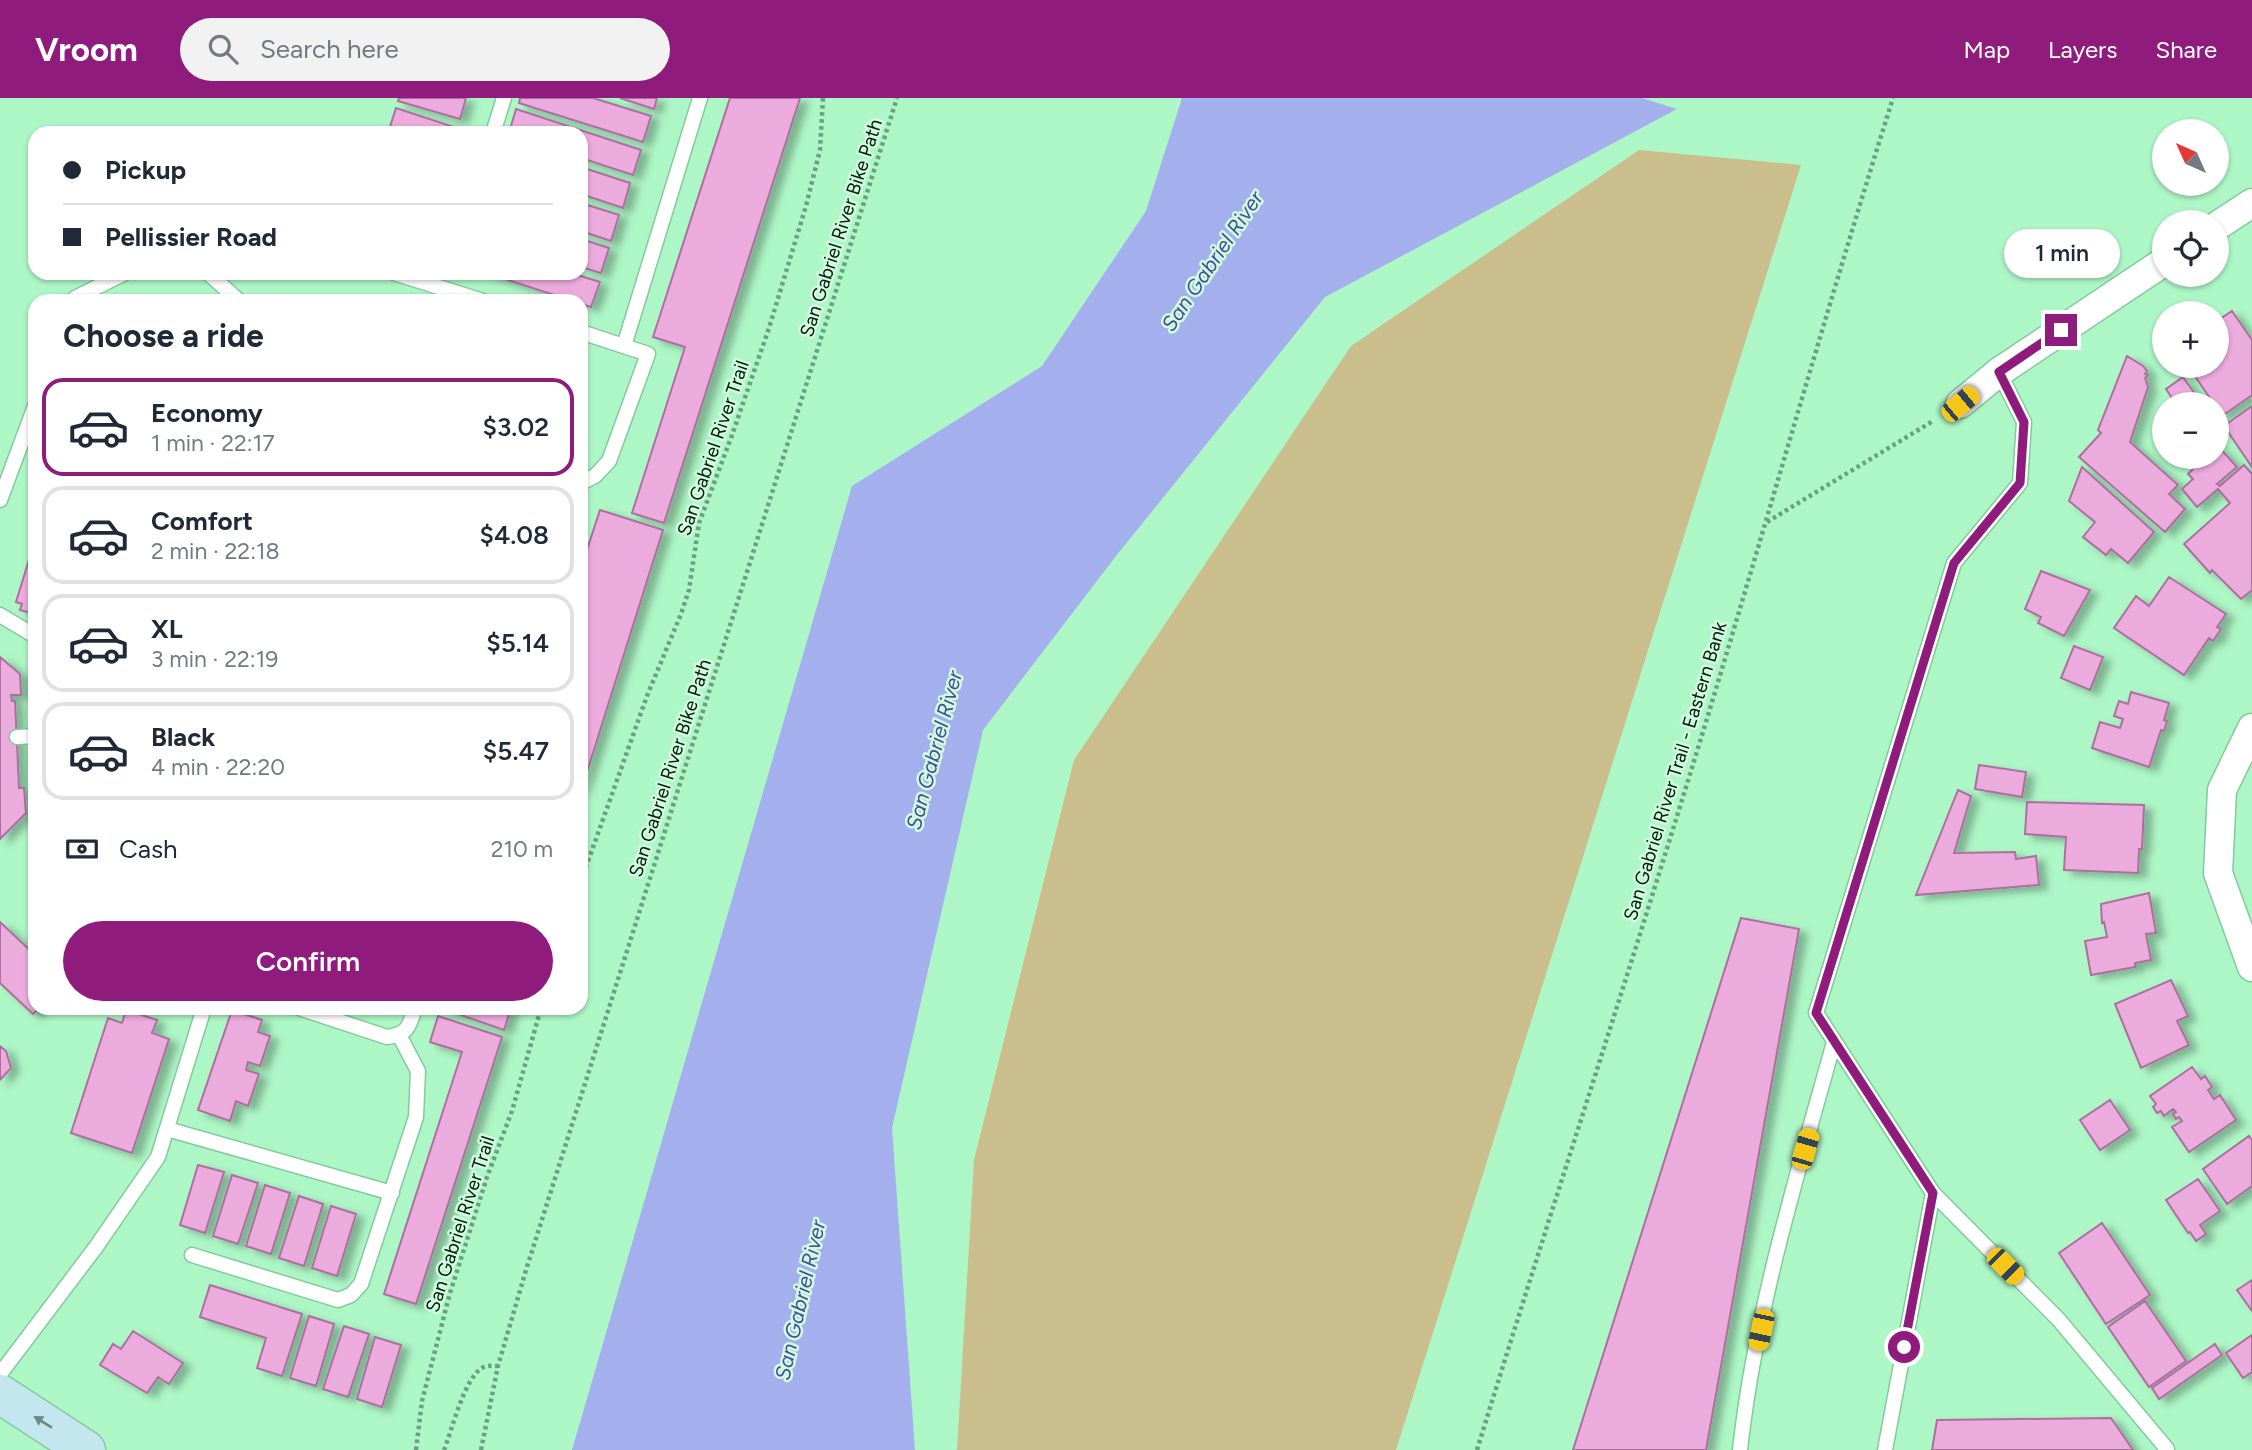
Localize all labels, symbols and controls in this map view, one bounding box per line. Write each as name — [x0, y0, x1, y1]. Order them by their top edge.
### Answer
search box — [180, 18, 670, 81]
text: Vroom — [35, 30, 138, 69]
icon: search — [204, 30, 242, 68]
text: Search here — [260, 33, 399, 65]
text: Map — [1963, 35, 2010, 64]
text: Layers — [2048, 35, 2117, 64]
text: Share — [2155, 35, 2217, 64]
street label: San Gabriel River Bike Path — [795, 116, 887, 340]
north arrow — [2152, 119, 2230, 196]
map controls — [2152, 119, 2229, 469]
text: Pickup — [105, 154, 186, 186]
water label: San Gabriel River — [1156, 186, 1269, 336]
button: locate — [2152, 210, 2229, 287]
text: Pellissier Road — [105, 221, 277, 253]
callout: 1 min — [2003, 229, 2119, 278]
text: 1 min — [2035, 239, 2089, 267]
button: + — [2152, 301, 2229, 378]
route end — [2045, 314, 2077, 346]
text: Choose a ride — [63, 317, 264, 355]
street label: San Gabriel River Trail — [672, 357, 754, 539]
car — [1938, 382, 1983, 426]
button: − — [2152, 392, 2229, 469]
icon: car — [67, 396, 130, 459]
text: Economy — [151, 397, 263, 429]
text: $3.02 — [483, 411, 549, 443]
text: 1 min · 22:17 — [151, 429, 275, 457]
icon: car — [67, 504, 130, 567]
text: Comfort — [151, 505, 253, 537]
text: $4.08 — [479, 519, 549, 551]
text: 2 min · 22:18 — [151, 537, 280, 565]
icon: car — [67, 612, 130, 675]
text: XL — [151, 613, 183, 645]
street label: San Gabriel River Trail - Eastern Bank — [1619, 618, 1732, 923]
text: $5.14 — [486, 627, 549, 659]
text: 3 min · 22:19 — [151, 645, 278, 673]
street label: San Gabriel River Bike Path — [624, 656, 716, 880]
water label: San Gabriel River — [901, 667, 967, 832]
icon: car — [67, 720, 130, 783]
text: Black — [151, 721, 215, 753]
text: $5.47 — [483, 735, 549, 767]
text: 4 min · 22:20 — [151, 753, 285, 781]
icon: cash — [63, 830, 101, 868]
text: Cash — [119, 833, 178, 865]
text: 210 m — [491, 835, 553, 863]
button: Confirm — [63, 921, 553, 1001]
car — [1790, 1126, 1821, 1172]
street label: San Gabriel River Trail — [421, 1133, 499, 1315]
water label: San Gabriel River — [769, 1217, 831, 1382]
car — [1983, 1244, 2028, 1288]
car — [1747, 1307, 1776, 1353]
route start — [1888, 1331, 1920, 1363]
one-way arrow — [33, 1415, 53, 1428]

